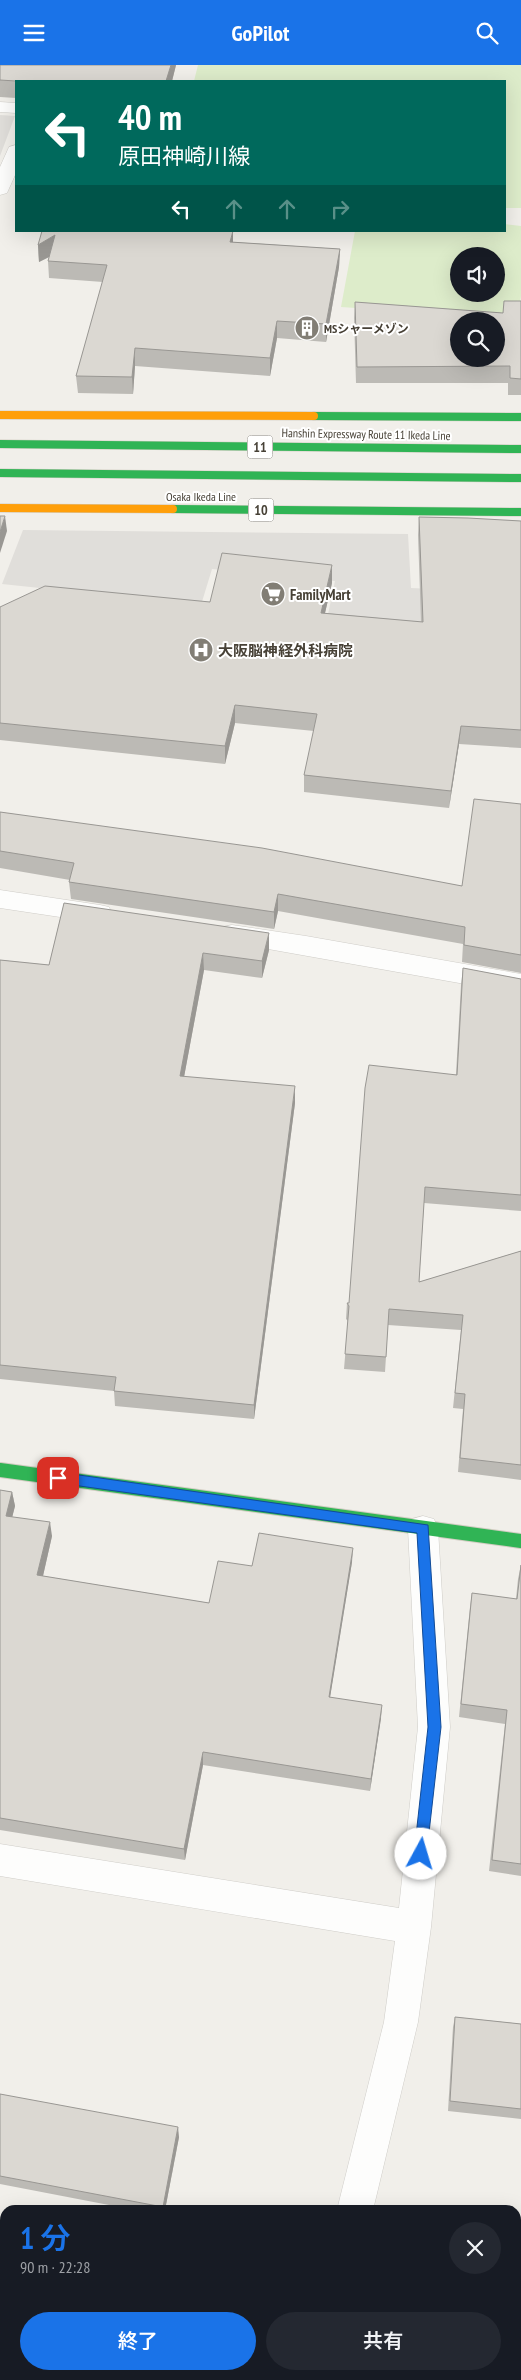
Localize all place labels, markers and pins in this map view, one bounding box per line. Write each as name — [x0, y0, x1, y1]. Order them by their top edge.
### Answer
building icon: MSシャーメゾン — [294, 315, 320, 341]
place label: MSシャーメゾン — [324, 321, 409, 336]
supermarket icon: FamilyMart — [260, 581, 286, 607]
place label: FamilyMart — [290, 585, 351, 604]
hospital icon: 大阪脳神経外科病院 — [188, 637, 214, 663]
place label: 大阪脳神経外科病院 — [218, 641, 353, 660]
pin — [37, 1457, 79, 1499]

